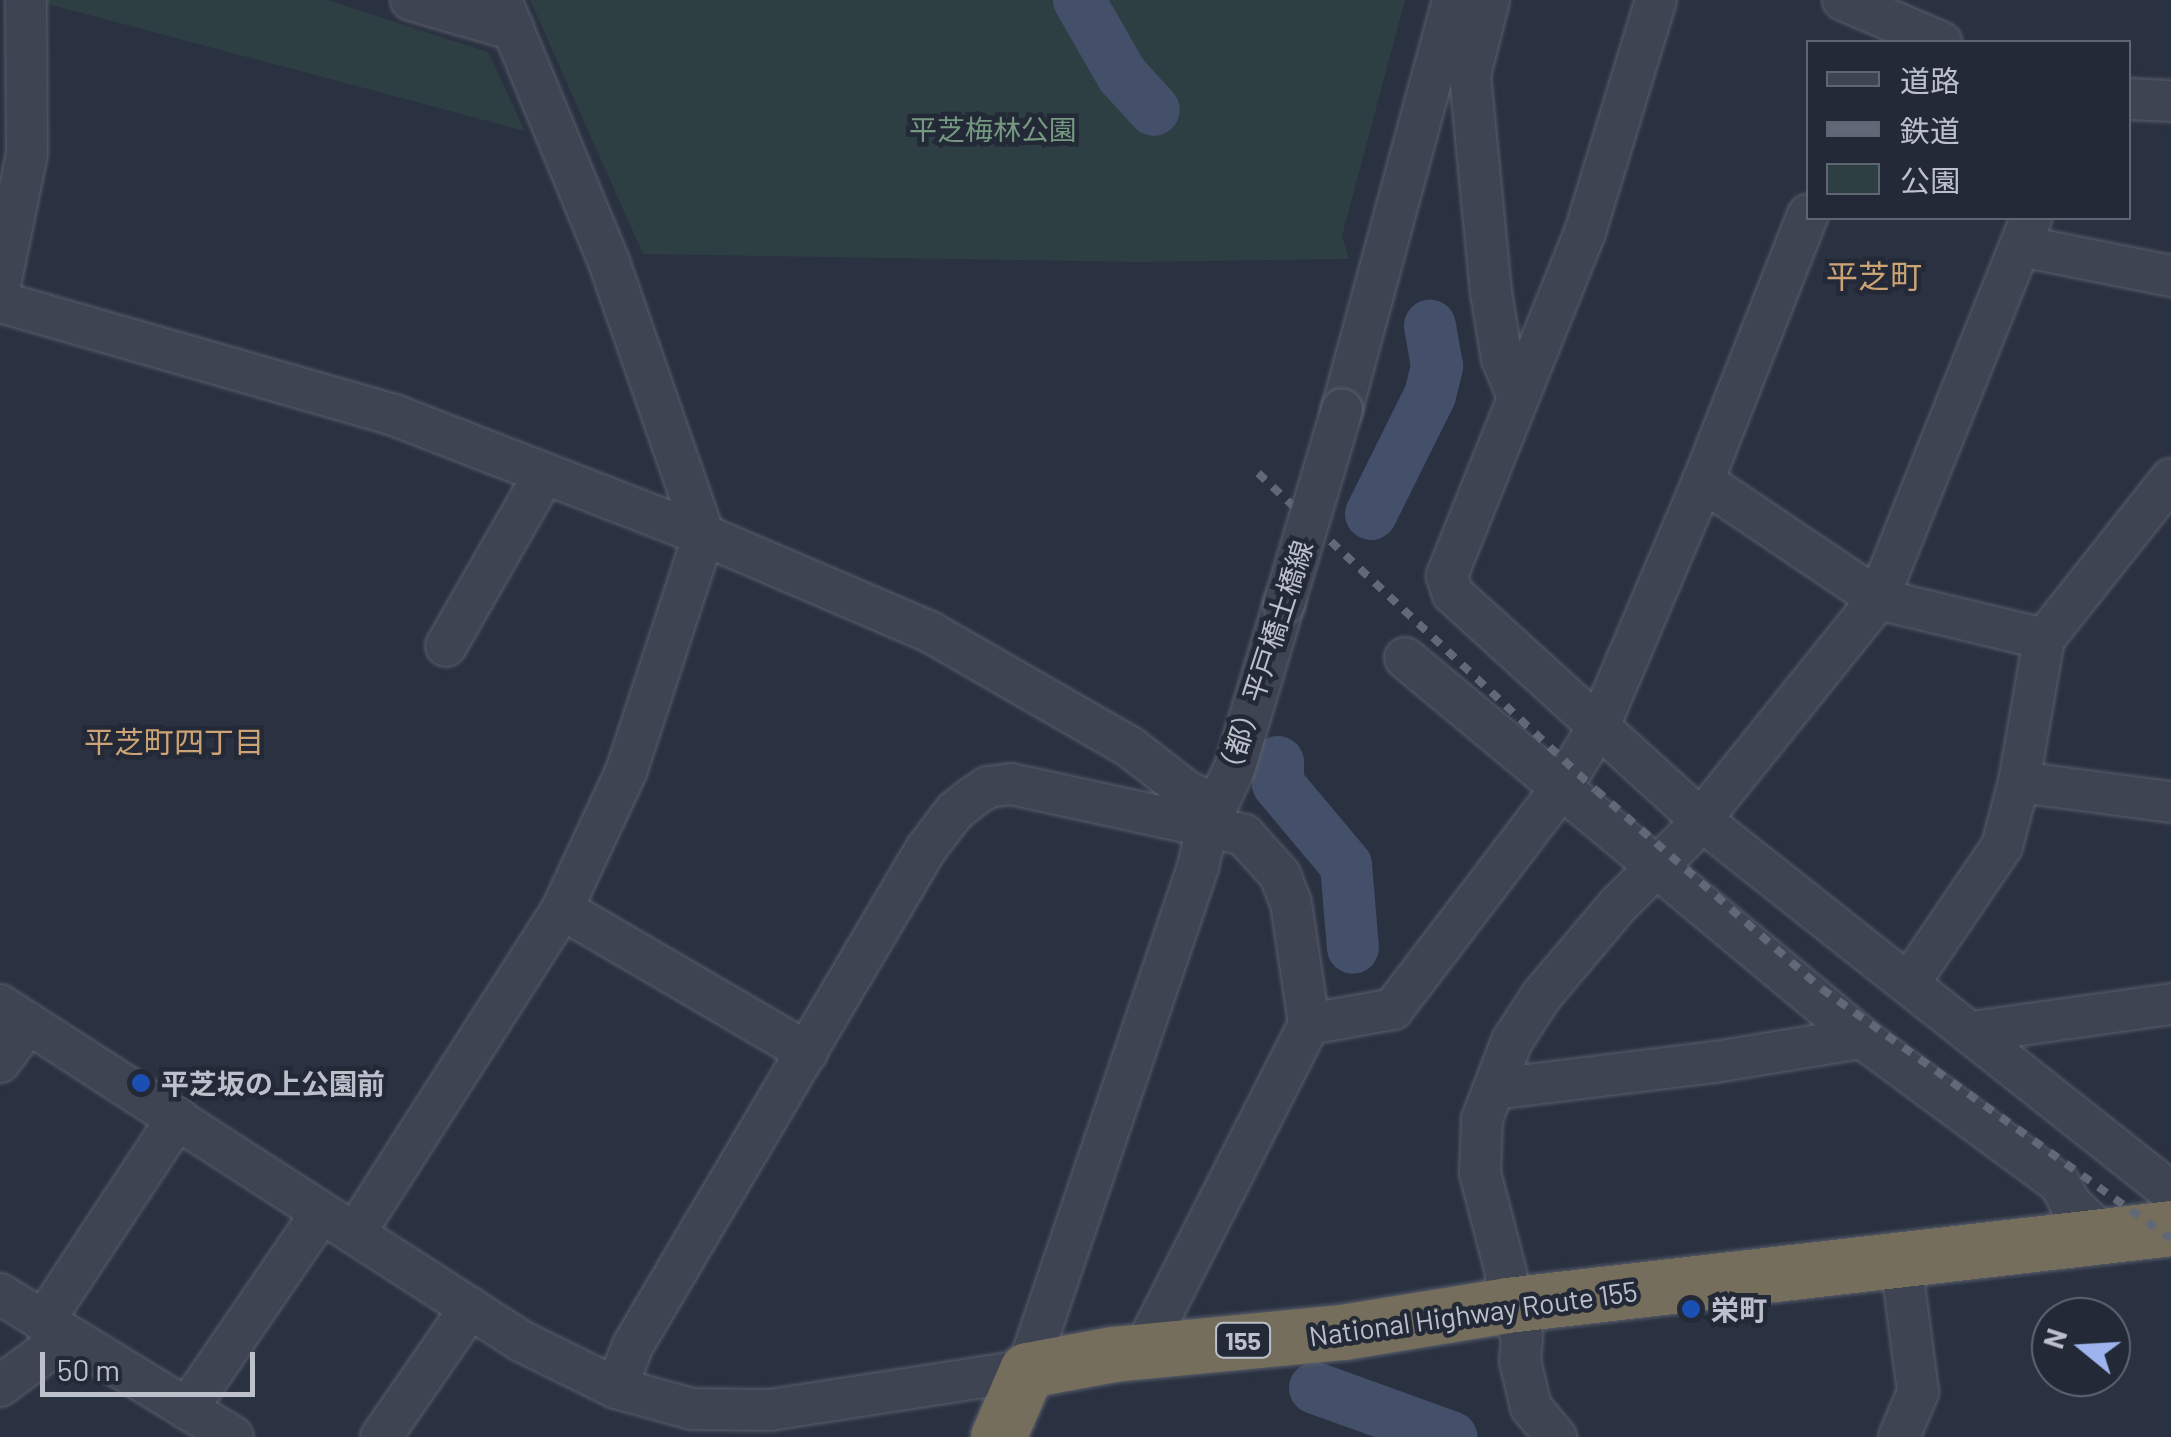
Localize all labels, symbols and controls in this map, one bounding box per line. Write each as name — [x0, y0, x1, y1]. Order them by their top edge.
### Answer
legend — [1806, 40, 2131, 220]
text: 道路 — [1900, 62, 1960, 98]
park label: 平芝梅林公園 — [909, 112, 1077, 146]
text: 鉄道 — [1900, 112, 1960, 148]
text: 公園 — [1900, 162, 1960, 198]
district label: 平芝町 — [1826, 256, 1922, 294]
street label: （都）平戸橋土橋線 — [1209, 536, 1319, 786]
district label: 平芝町四丁目 — [84, 723, 264, 759]
place label: 平芝坂の上公園前 — [161, 1066, 385, 1100]
marker: 平芝坂の上公園前 — [130, 1072, 152, 1094]
street label: National Highway Route 155 — [1307, 1273, 1639, 1353]
place label: 栄町 — [1711, 1292, 1767, 1326]
north arrow — [2031, 1297, 2131, 1397]
marker: 栄町 — [1680, 1298, 1702, 1320]
road number: 155 — [1213, 1320, 1273, 1360]
text: N — [2035, 1324, 2073, 1352]
scale bar — [45, 1332, 260, 1394]
text: 50 m — [57, 1351, 120, 1387]

